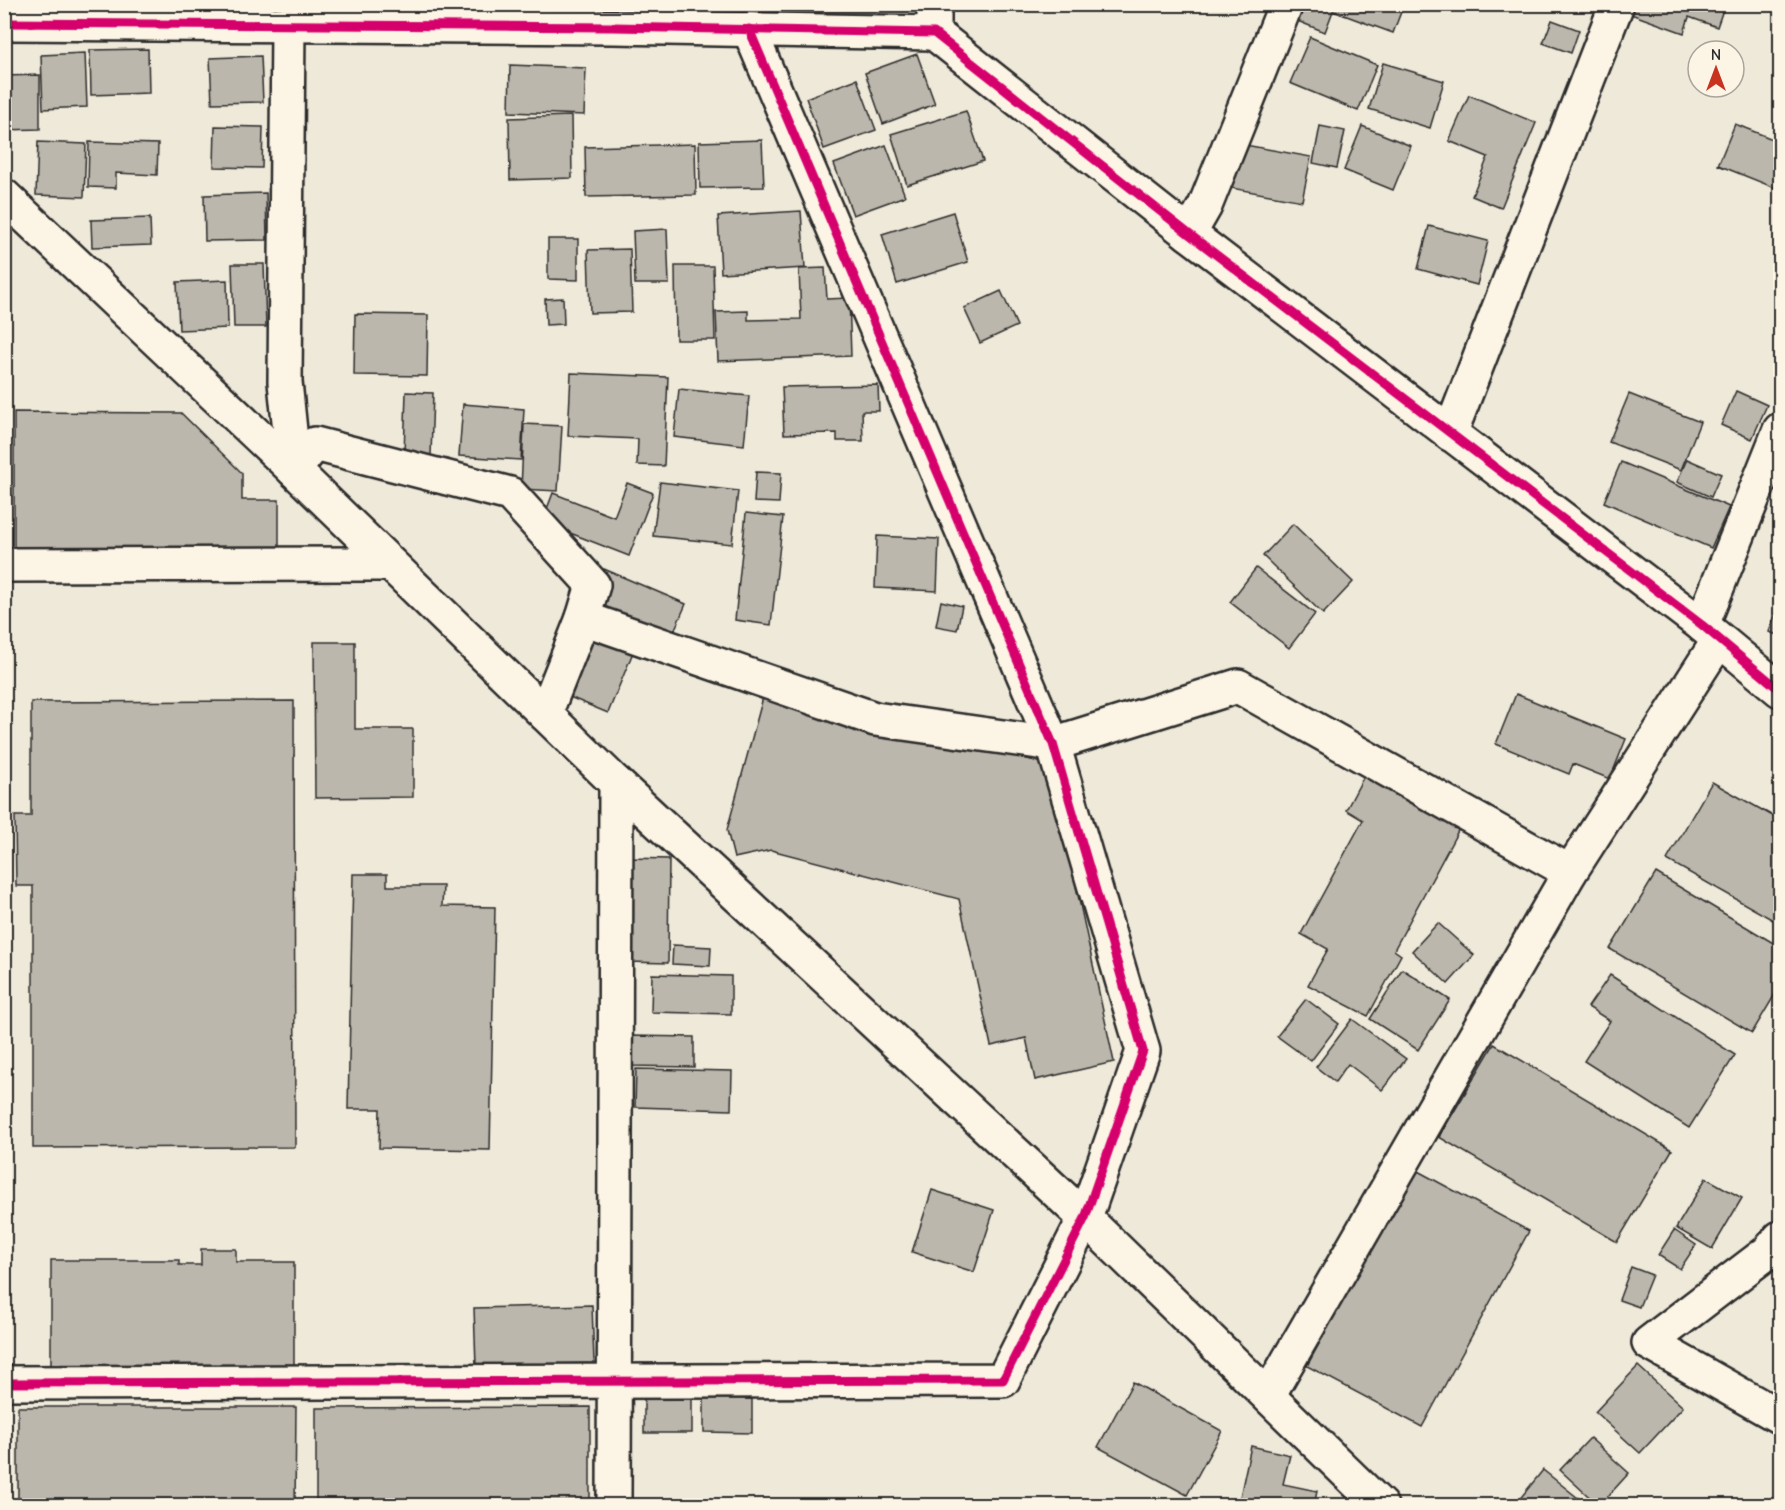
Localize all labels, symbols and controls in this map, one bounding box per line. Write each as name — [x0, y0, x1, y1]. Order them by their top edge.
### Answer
north arrow — [1686, 39, 1746, 99]
text: N — [1711, 46, 1721, 64]

